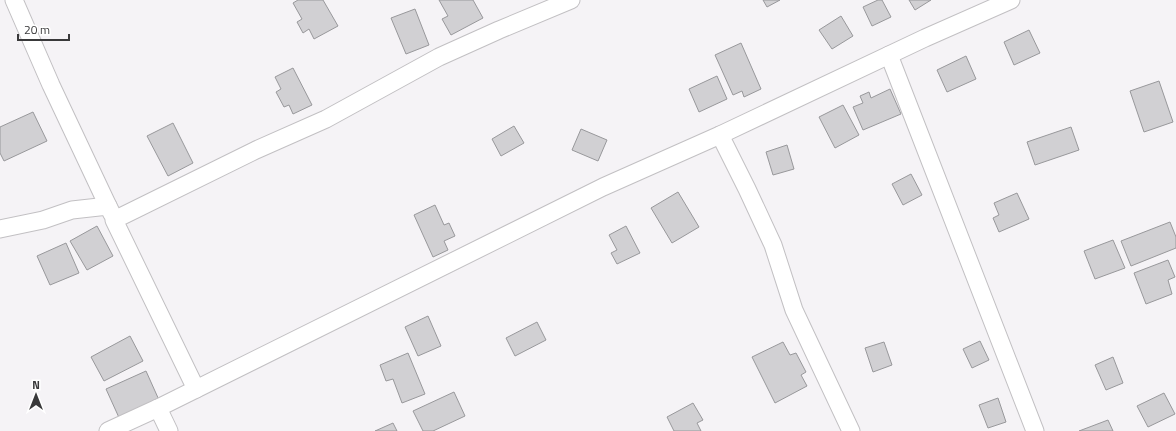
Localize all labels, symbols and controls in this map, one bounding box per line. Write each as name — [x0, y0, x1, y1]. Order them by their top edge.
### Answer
scale bar — [18, 16, 69, 42]
text: 20 m — [24, 20, 50, 39]
north arrow — [16, 375, 56, 415]
text: N — [32, 377, 40, 393]

